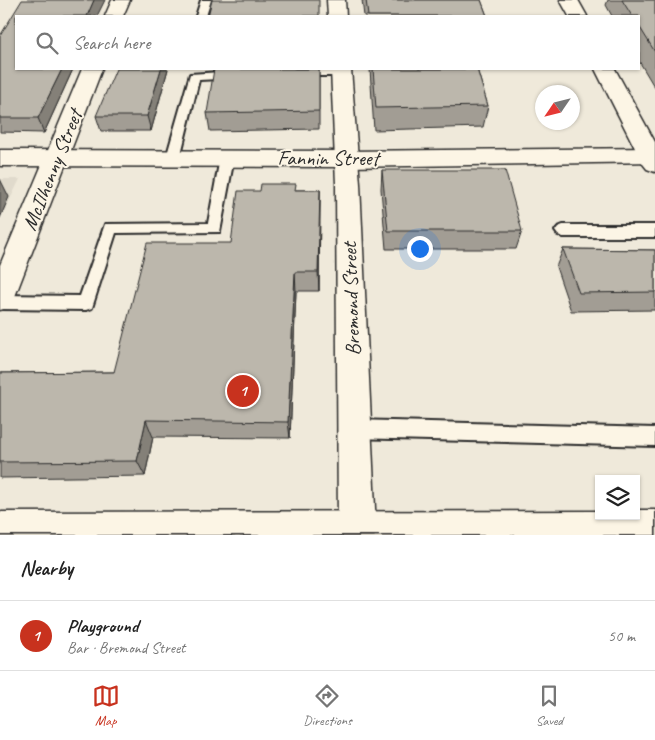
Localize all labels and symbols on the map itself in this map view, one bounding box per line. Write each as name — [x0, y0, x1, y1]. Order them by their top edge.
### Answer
north arrow — [535, 85, 580, 130]
street label: McIlhenny Street — [16, 103, 89, 234]
street label: Fannin Street — [277, 145, 382, 171]
your location — [407, 236, 433, 262]
street label: Bremond Street — [336, 240, 366, 356]
pin: 1 — [227, 372, 259, 410]

